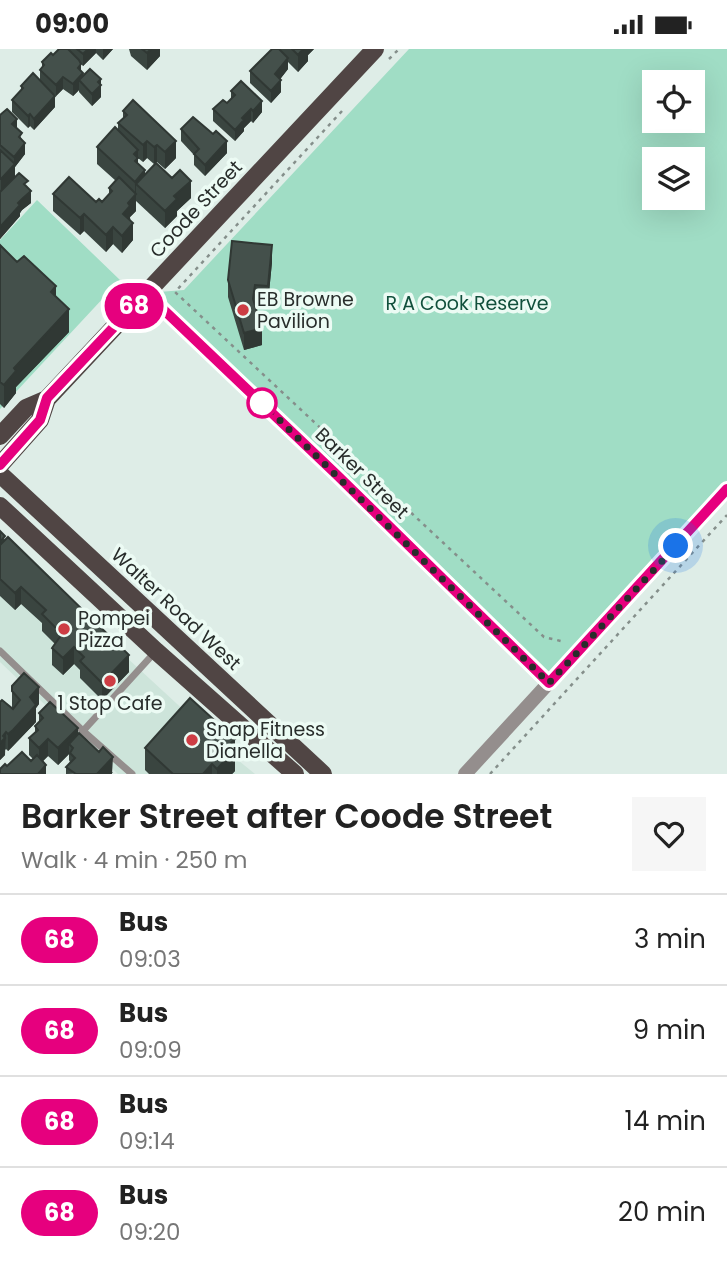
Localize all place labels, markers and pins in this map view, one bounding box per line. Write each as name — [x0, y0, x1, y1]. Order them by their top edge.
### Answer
place label: EB Browne Pavilion — [257, 286, 354, 335]
marker: EB Browne Pavilion — [235, 302, 251, 318]
unlabelled marker — [247, 388, 277, 418]
place label: Pompei Pizza — [78, 605, 150, 654]
marker: Pompei Pizza — [56, 621, 72, 637]
marker: 1 Stop Cafe — [102, 673, 118, 689]
place label: 1 Stop Cafe — [58, 690, 162, 717]
place label: Snap Fitness Dianella — [206, 716, 325, 765]
marker: Snap Fitness Dianella — [184, 732, 200, 748]

